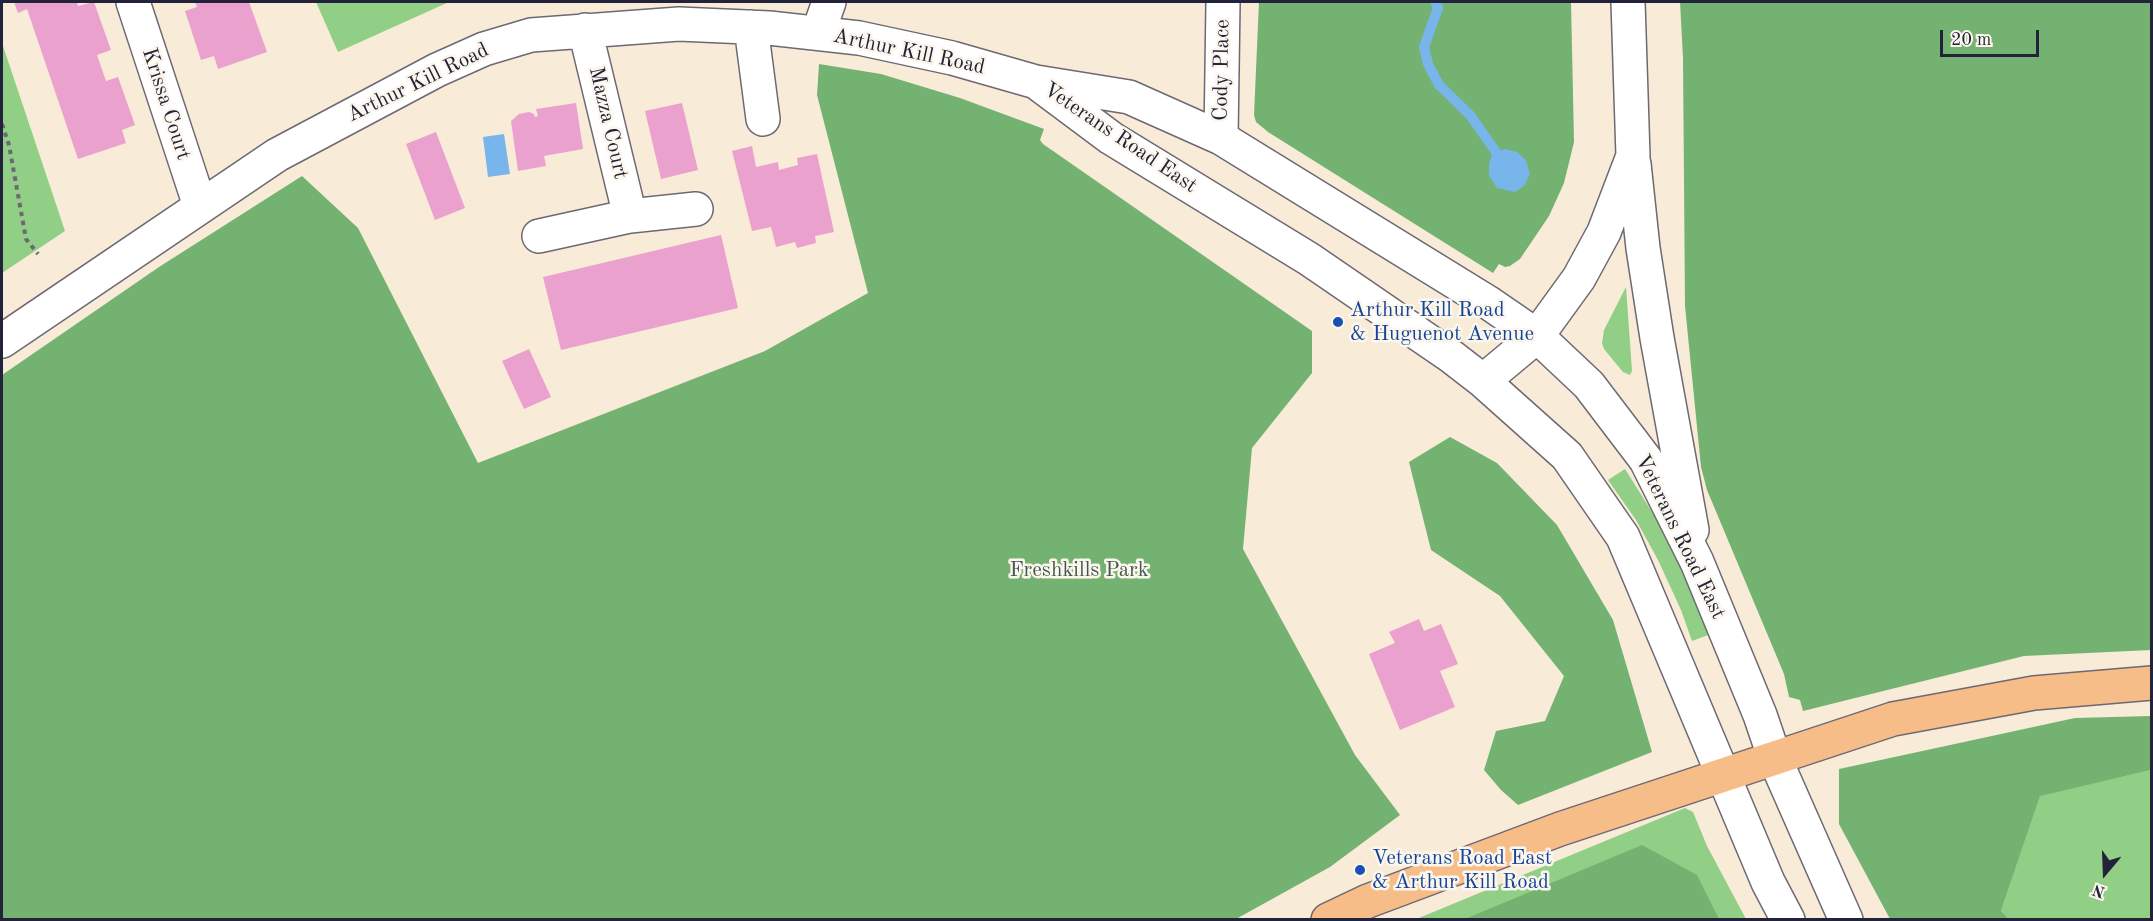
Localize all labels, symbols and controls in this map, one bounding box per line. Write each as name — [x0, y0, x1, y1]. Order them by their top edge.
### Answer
scale bar — [1943, 18, 2042, 56]
street label: Cody Place — [1209, 19, 1235, 121]
street label: Arthur Kill Road — [831, 24, 987, 80]
text: 20 m — [1951, 31, 1991, 49]
street label: Arthur Kill Road — [343, 38, 493, 128]
street label: Krissa Court — [136, 45, 196, 163]
street label: Mazza Court — [583, 64, 633, 182]
street label: Veterans Road East — [1038, 77, 1202, 199]
place label: Arthur Kill Road & Huguenot Avenue — [1350, 297, 1534, 347]
marker: Arthur Kill Road & Huguenot Avenue — [1331, 315, 1345, 329]
street label: Veterans Road East — [1629, 451, 1731, 623]
park label: Freshkills Park — [1009, 557, 1149, 583]
north arrow — [2075, 843, 2135, 903]
place label: Veterans Road East & Arthur Kill Road — [1372, 845, 1552, 895]
marker: Veterans Road East & Arthur Kill Road — [1353, 863, 1367, 877]
text: N — [2091, 880, 2108, 900]

